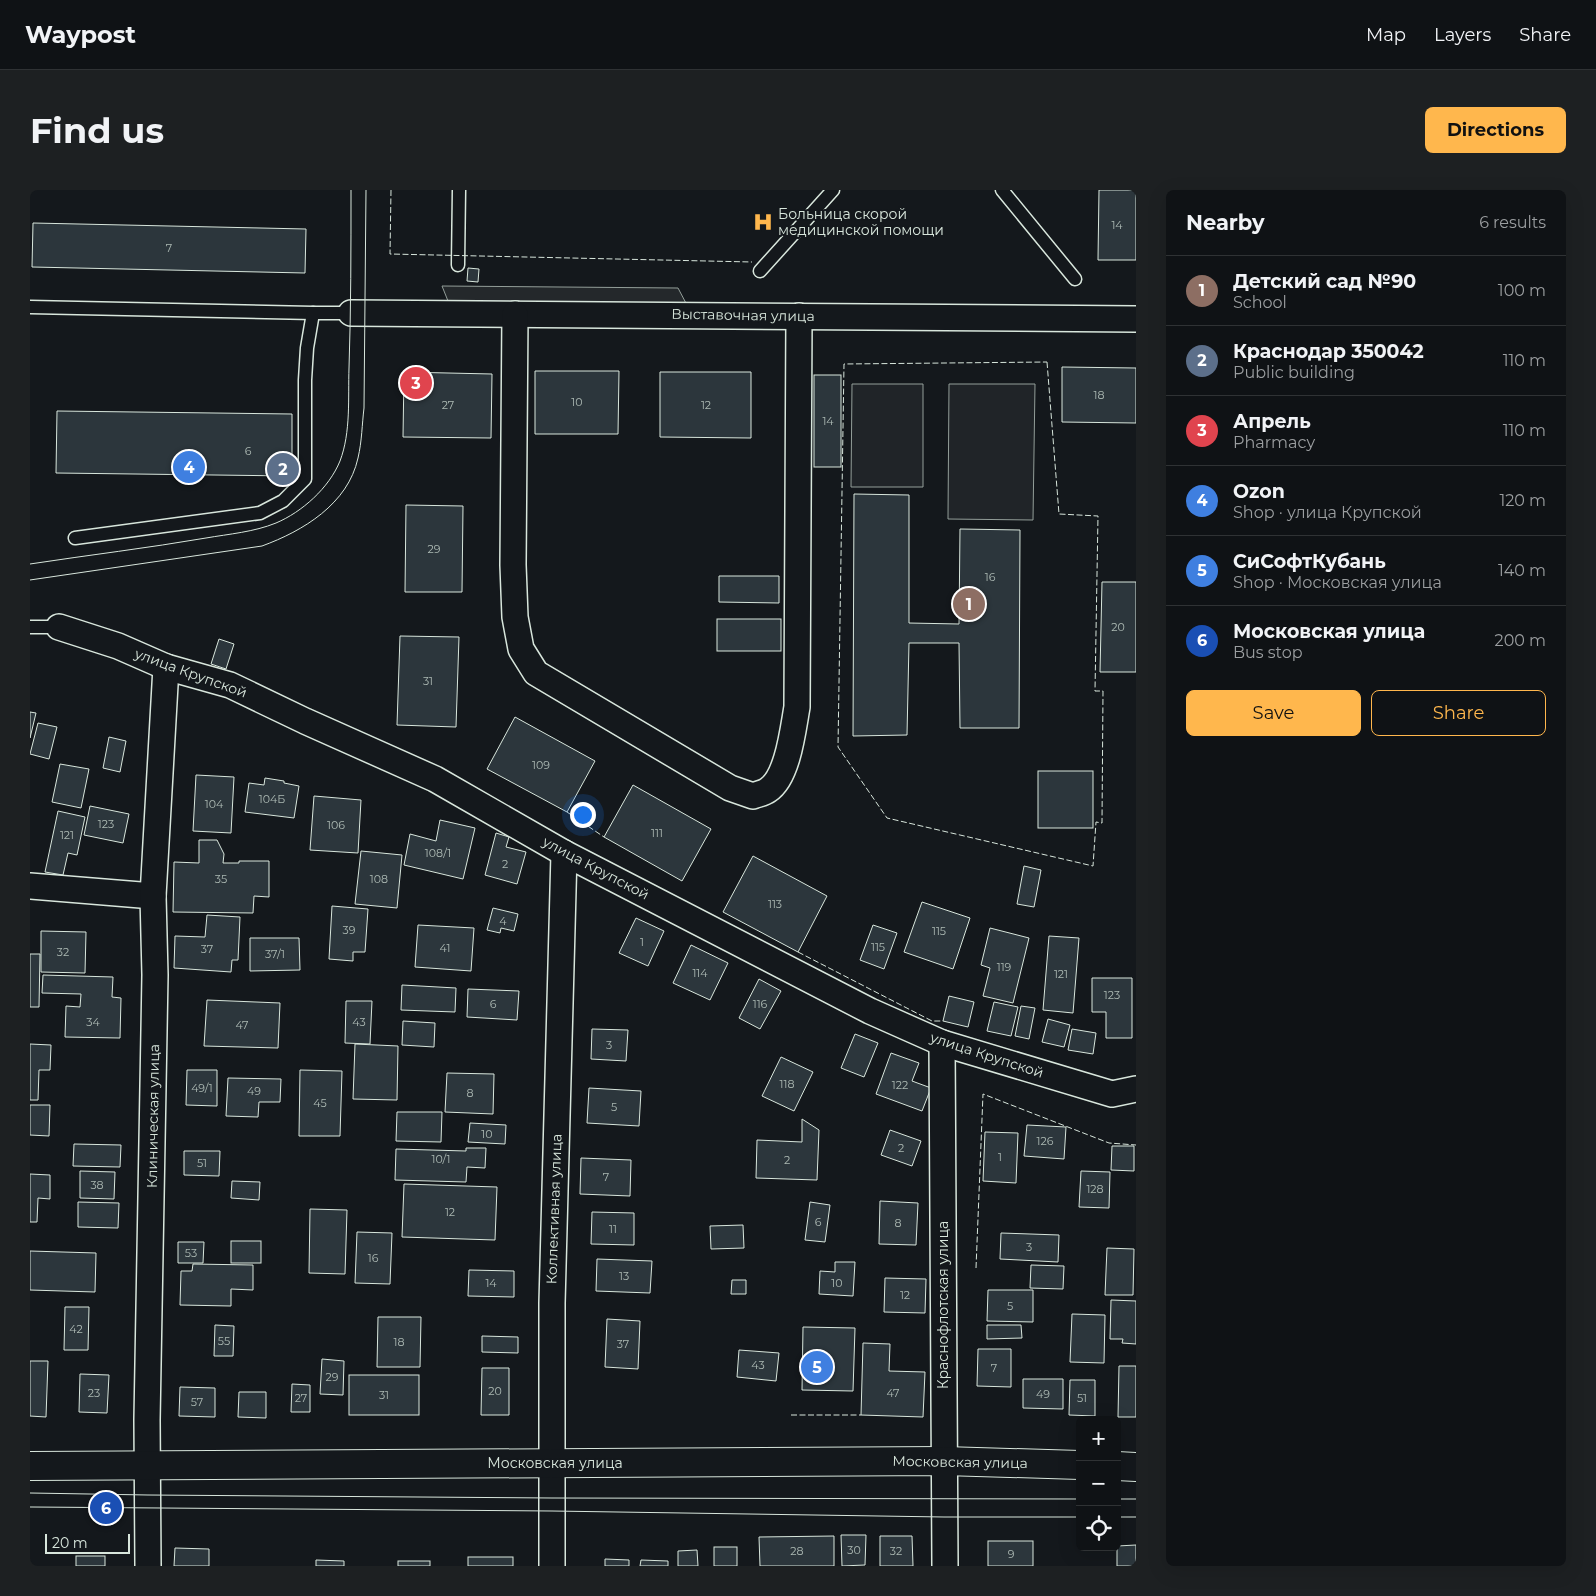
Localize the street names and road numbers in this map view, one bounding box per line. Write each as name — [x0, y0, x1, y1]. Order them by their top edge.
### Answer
street label: Выставочная улица — [671, 305, 815, 325]
street label: улица Крупской — [132, 644, 250, 702]
street label: улица Крупской — [539, 832, 652, 904]
street label: улица Крупской — [927, 1028, 1046, 1082]
street label: Клиническая улица — [143, 1044, 163, 1188]
street label: Коллективная улица — [542, 1133, 566, 1285]
street label: Краснофлотская улица — [934, 1221, 952, 1389]
street label: Московская улица — [892, 1452, 1028, 1472]
street label: Московская улица — [487, 1454, 623, 1472]

